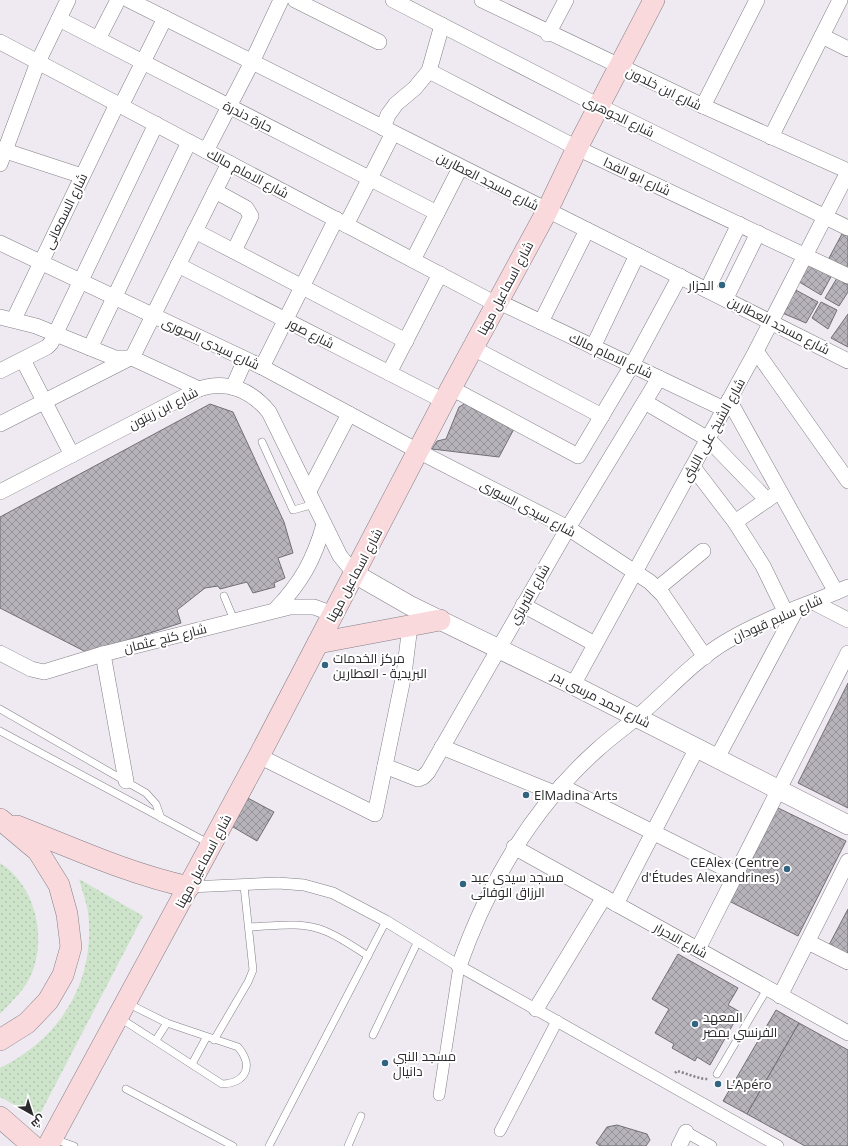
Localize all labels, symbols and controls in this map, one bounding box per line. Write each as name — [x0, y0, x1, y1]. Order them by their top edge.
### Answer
street label: شارع ابن خلدون — [623, 62, 705, 114]
street label: شارع الجوهرى — [581, 91, 657, 141]
street label: حارة دندرة — [220, 96, 276, 136]
street label: شارع الامام مالك — [203, 144, 292, 203]
street label: شارع مسجد العطارين — [434, 148, 542, 214]
street label: شارع ابو الفدا — [600, 153, 674, 199]
street label: شارع السمعانى — [39, 170, 91, 252]
street label: شارع اسماعيل مهنا — [473, 238, 537, 338]
place label: الجزار — [687, 276, 714, 294]
marker: الجزار — [717, 280, 727, 290]
street label: شارع مسجد العطارين — [725, 292, 833, 358]
street label: شارع سيدى الصورى — [159, 312, 263, 374]
street label: شارع صور — [284, 313, 337, 352]
street label: شارع الامام مالك — [566, 328, 656, 383]
street label: شارع الشيخ على الليثى — [677, 375, 749, 485]
street label: شارع ابن زيتون — [125, 383, 201, 433]
street label: شارع سيدى السورى — [477, 475, 579, 541]
street label: شارع اسماعيل مهنا — [322, 525, 386, 625]
street label: شارع التبريزي — [504, 560, 555, 629]
street label: شارع سليم قيودان — [729, 590, 825, 647]
street label: شارع كنج عثمان — [122, 619, 208, 657]
place label: مركز الخدمات البريدية - العطارين — [333, 649, 427, 682]
marker: مركز الخدمات البريدية - العطارين — [320, 660, 330, 670]
street label: شارع احمد مرسى بدر — [548, 666, 654, 732]
place label: ElMadina Arts — [534, 786, 618, 804]
marker: ElMadina Arts — [521, 790, 531, 800]
street label: شارع اسماعيل مهنا — [171, 811, 235, 911]
place label: CEAlex (Centre d'Études Alexandrines) — [641, 853, 779, 886]
marker: CEAlex (Centre d'Études Alexandrines) — [782, 864, 792, 874]
place label: مسجد سيدى عبد الرزاق الوفائى — [471, 868, 564, 901]
marker: مسجد سيدى عبد الرزاق الوفائى — [458, 879, 468, 889]
street label: شارع الاحرار — [650, 917, 711, 962]
place label: المعهد الفرنسي بمصر — [702, 1008, 777, 1043]
marker: المعهد الفرنسي بمصر — [690, 1019, 700, 1029]
place label: مسجد النبي دانيال — [393, 1047, 456, 1080]
marker: مسجد النبي دانيال — [380, 1058, 390, 1068]
place label: L’Apéro — [726, 1075, 772, 1093]
marker: L’Apéro — [713, 1079, 723, 1089]
north arrow — [12, 1094, 52, 1134]
text: ش — [28, 1112, 49, 1132]

